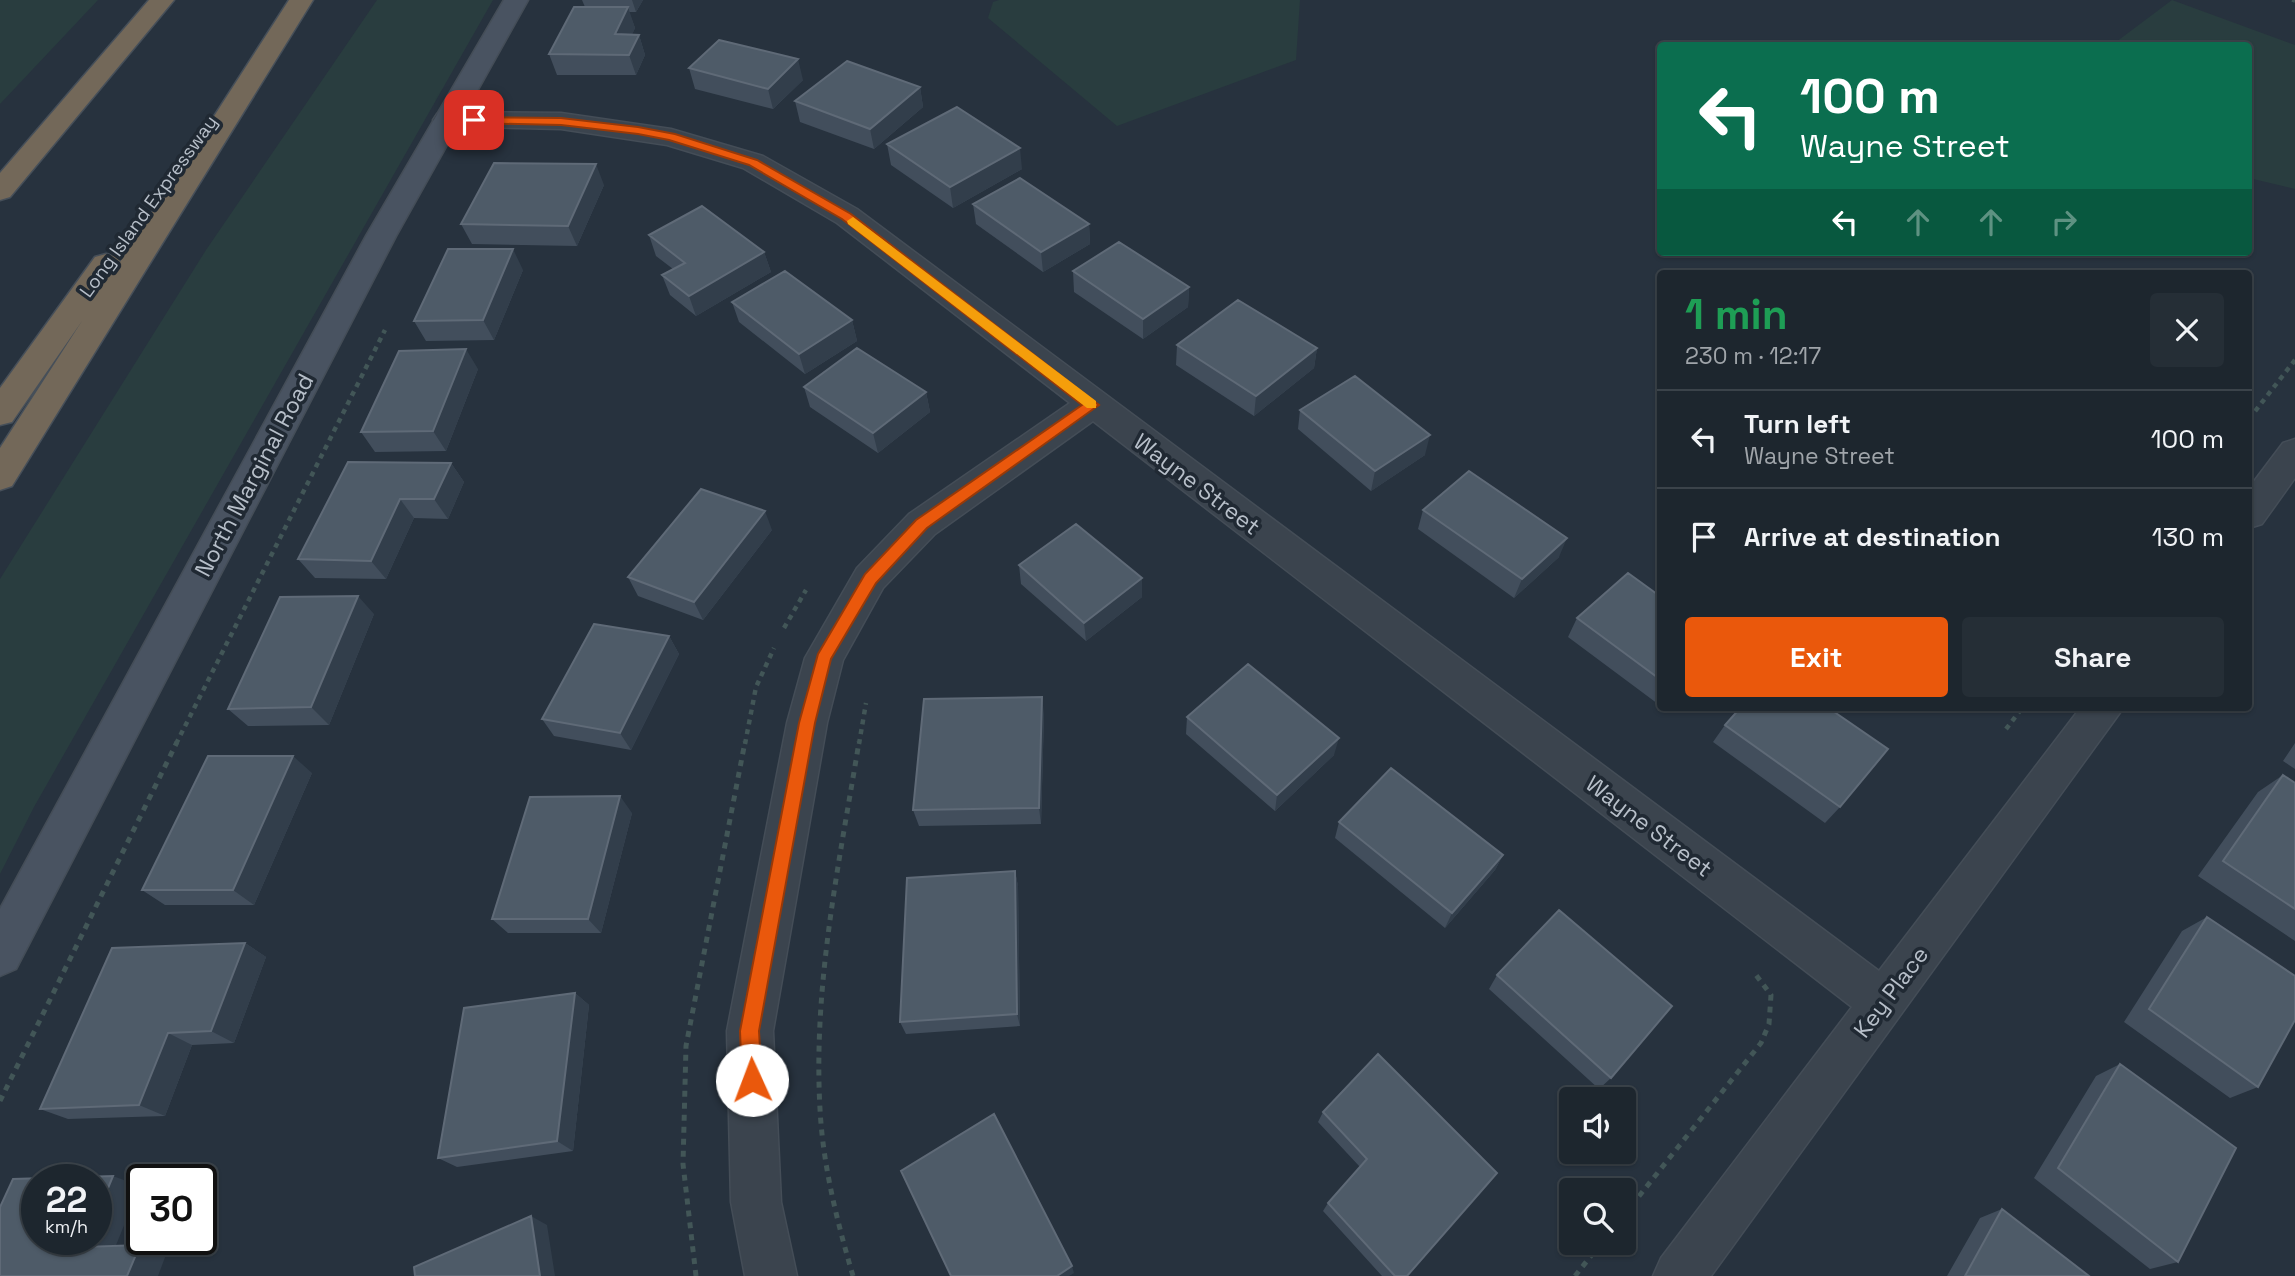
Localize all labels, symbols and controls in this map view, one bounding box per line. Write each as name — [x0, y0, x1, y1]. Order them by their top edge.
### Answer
text: 100 m — [1800, 65, 1940, 127]
icon: left — [1685, 70, 1776, 161]
pin — [444, 90, 504, 150]
icon: arrive — [455, 101, 493, 139]
street label: Long Island Expressway — [74, 110, 223, 302]
text: Wayne Street — [1800, 126, 2010, 166]
icon: left — [1826, 203, 1864, 241]
icon: ahead — [1899, 203, 1937, 241]
icon: ahead — [1972, 203, 2010, 241]
icon: right — [2045, 203, 2083, 241]
text: 1 min — [1685, 288, 1788, 341]
button: close — [2150, 293, 2224, 367]
text: 230 m · 12:17 — [1685, 341, 1821, 371]
street label: North Marginal Road — [188, 368, 320, 582]
text: Turn left — [1744, 407, 1851, 441]
icon: left — [1685, 420, 1723, 458]
text: 100 m — [2151, 422, 2224, 456]
street label: Wayne Street — [1128, 427, 1266, 541]
text: Wayne Street — [1744, 441, 1895, 471]
icon: arrive — [1685, 518, 1723, 556]
text: Arrive at destination — [1744, 520, 2001, 554]
text: 130 m — [2152, 520, 2224, 554]
button: Exit — [1685, 617, 1948, 697]
button: Share — [1962, 617, 2224, 697]
street label: Wayne Street — [1580, 769, 1718, 883]
street label: Key Place — [1847, 940, 1935, 1044]
position arrow — [715, 1043, 789, 1117]
map controls — [1559, 1087, 1636, 1255]
button: sound — [1559, 1087, 1636, 1164]
speed limit sign: 30 — [126, 1164, 217, 1255]
text: 22 — [46, 1178, 87, 1222]
button: search — [1559, 1178, 1636, 1255]
text: km/h — [45, 1215, 88, 1238]

